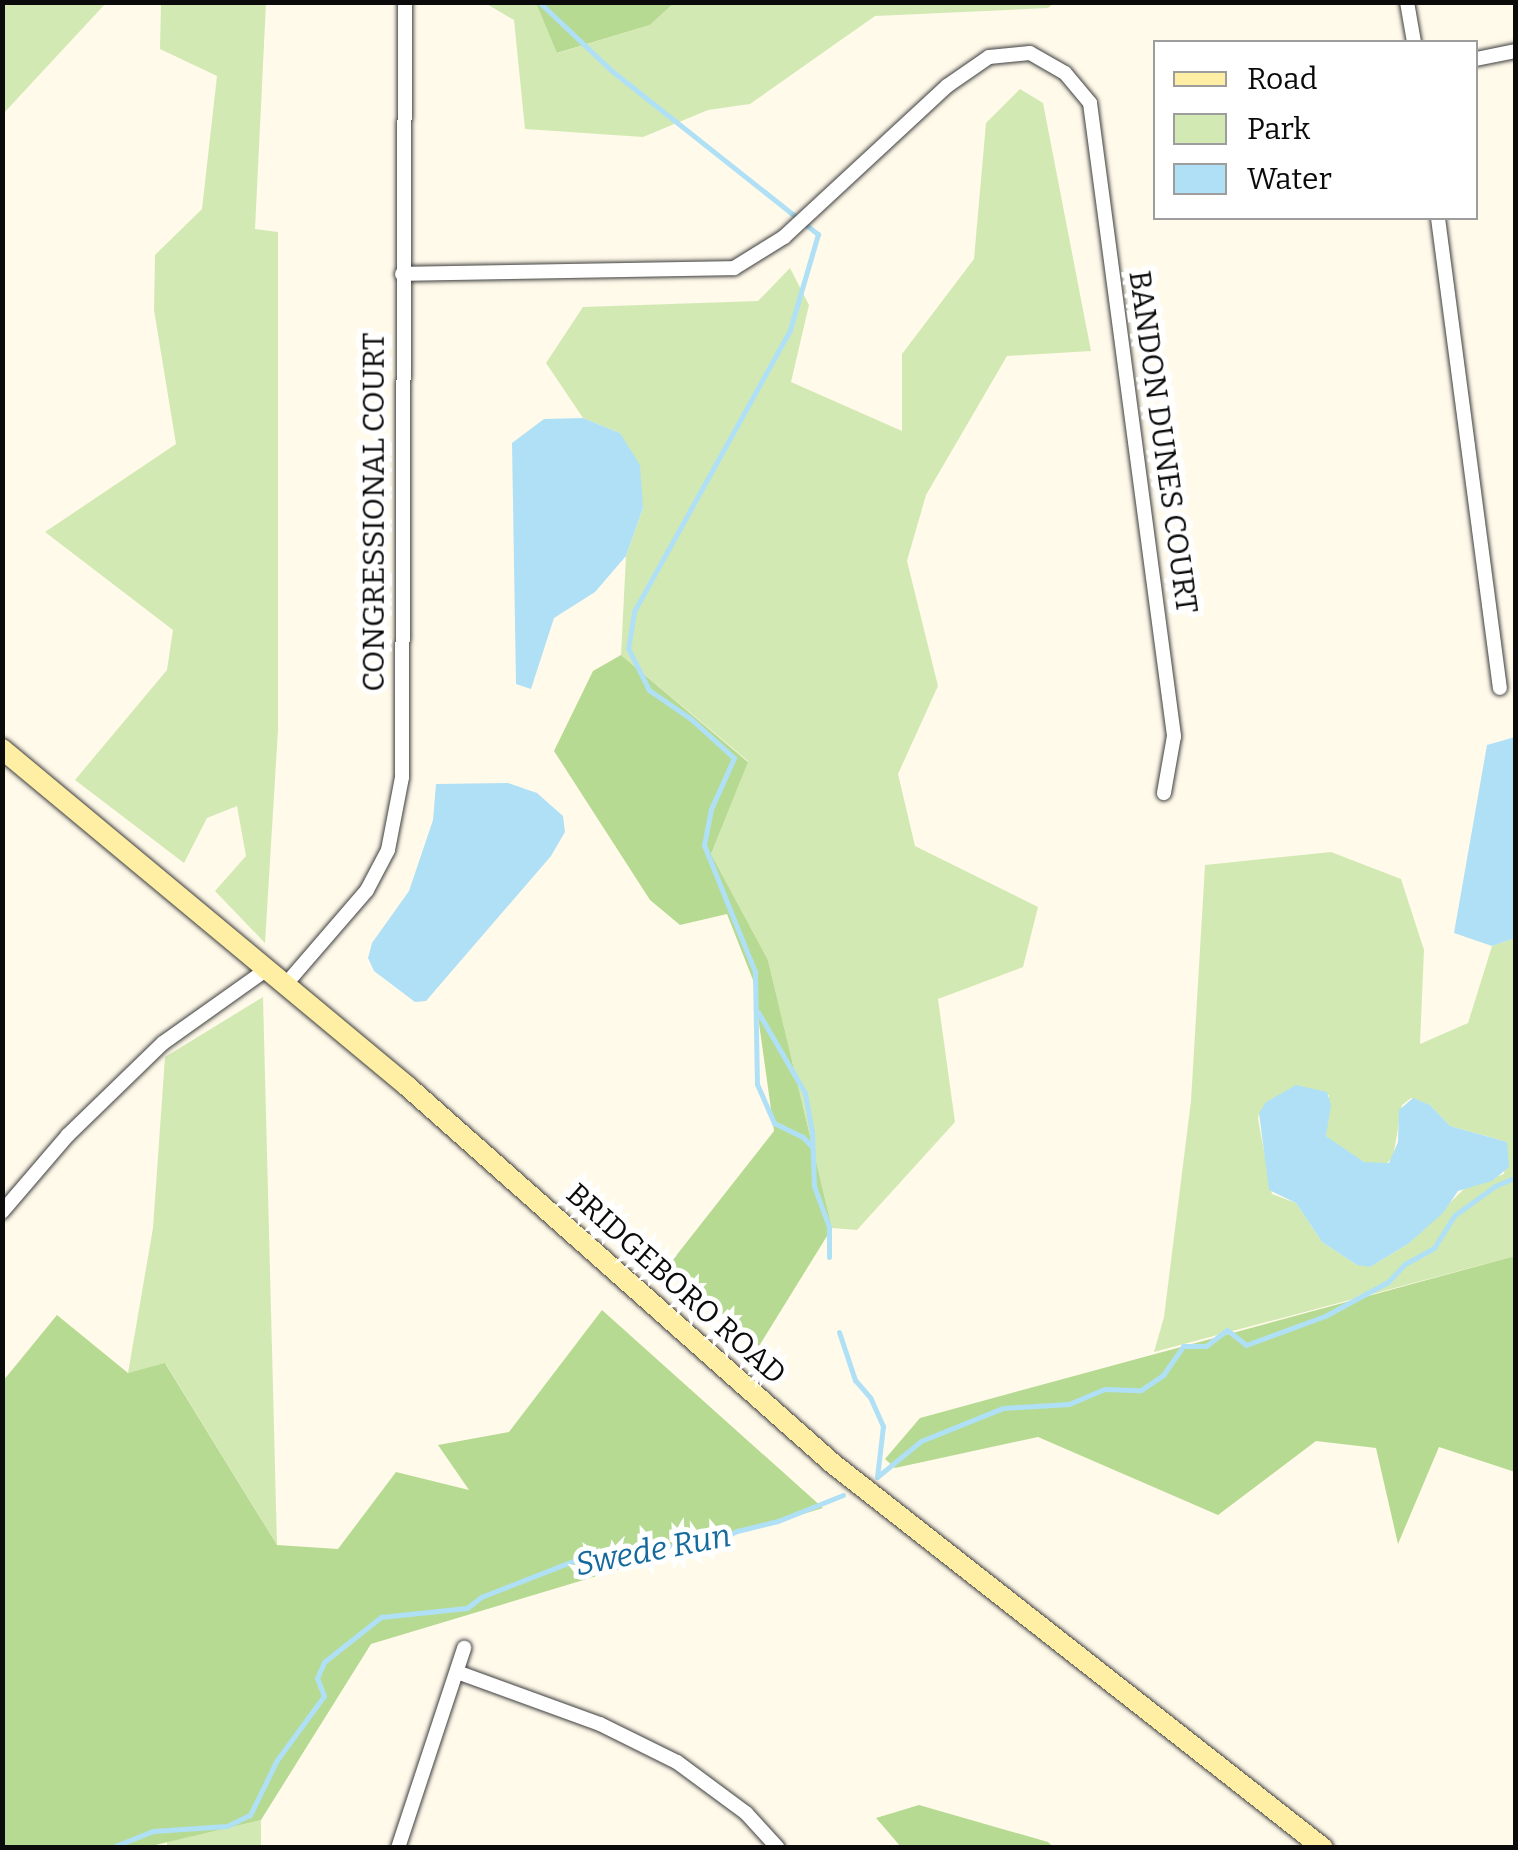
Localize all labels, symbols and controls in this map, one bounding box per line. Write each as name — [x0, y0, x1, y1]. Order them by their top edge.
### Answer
legend — [1153, 40, 1478, 220]
text: Road — [1247, 61, 1318, 97]
text: Park — [1247, 111, 1310, 147]
text: Water — [1247, 161, 1332, 197]
street label: BANDON DUNES COURT — [1121, 268, 1205, 616]
street label: CONGRESSIONAL COURT — [356, 332, 392, 692]
street label: BRIDGEBORO ROAD — [559, 1176, 793, 1392]
water label: Swede Run — [572, 1516, 734, 1584]

